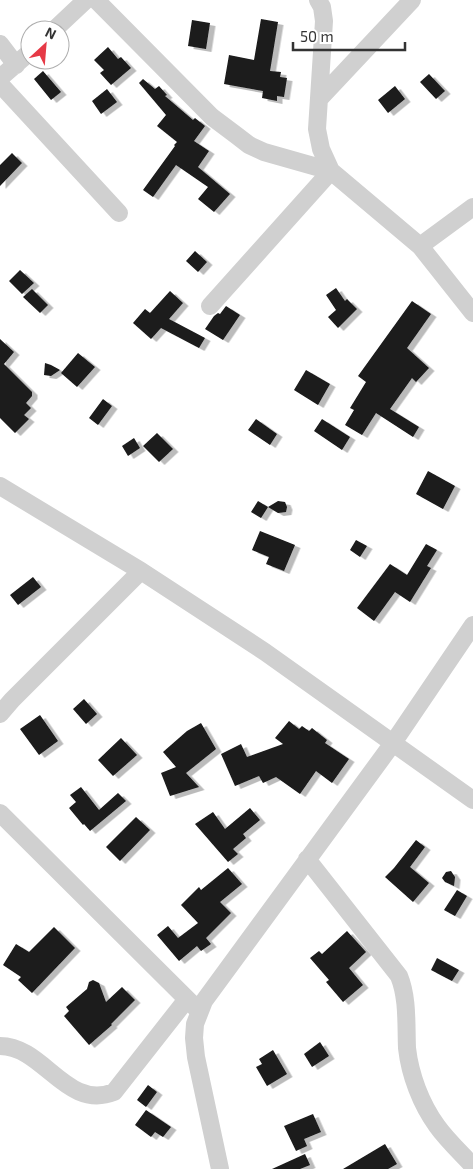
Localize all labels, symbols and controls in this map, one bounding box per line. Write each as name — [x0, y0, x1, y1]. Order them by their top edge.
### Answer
north arrow — [20, 20, 70, 70]
scale bar — [293, 20, 406, 52]
text: N — [43, 23, 59, 43]
text: 50 m — [300, 27, 334, 45]

